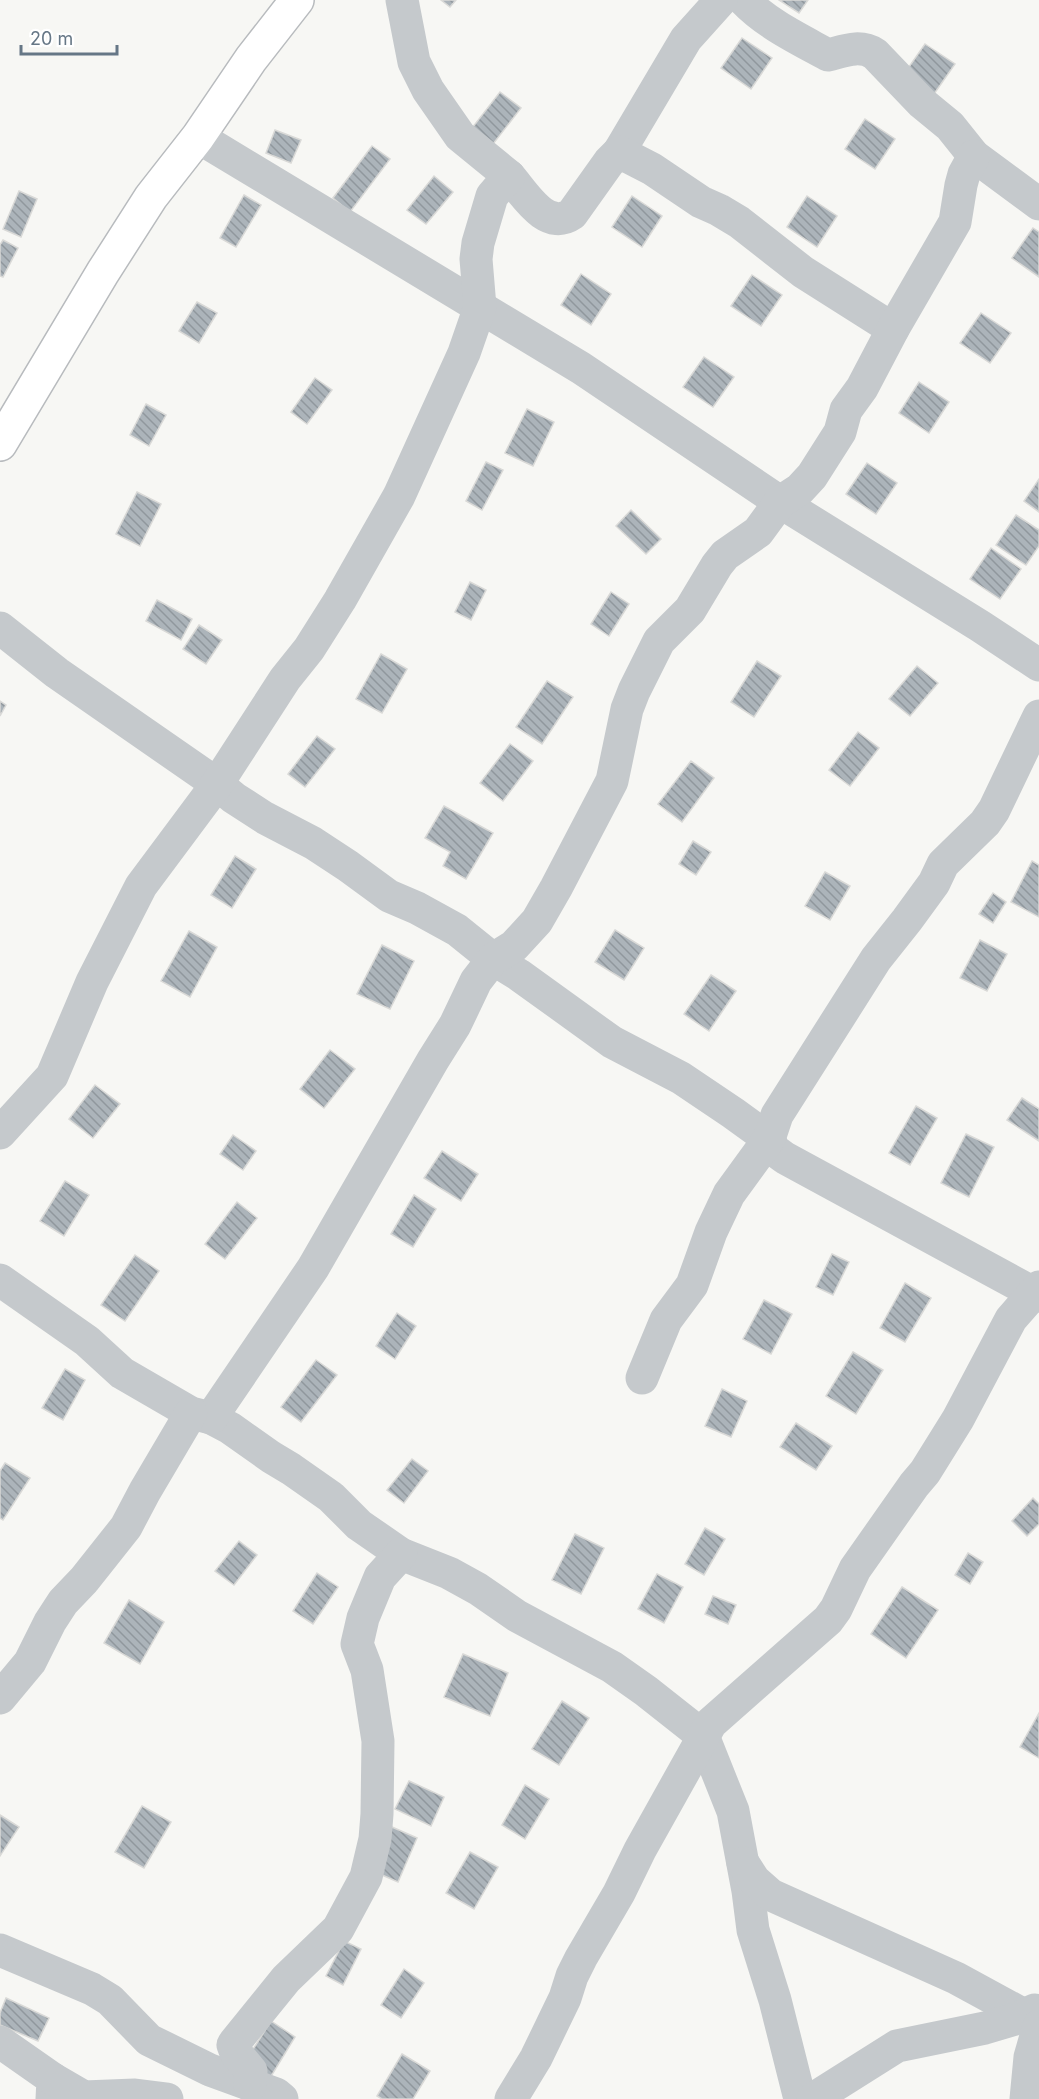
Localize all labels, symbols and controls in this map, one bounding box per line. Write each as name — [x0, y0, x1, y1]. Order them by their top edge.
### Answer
scale bar — [21, 18, 117, 56]
text: 20 m — [30, 28, 73, 49]

